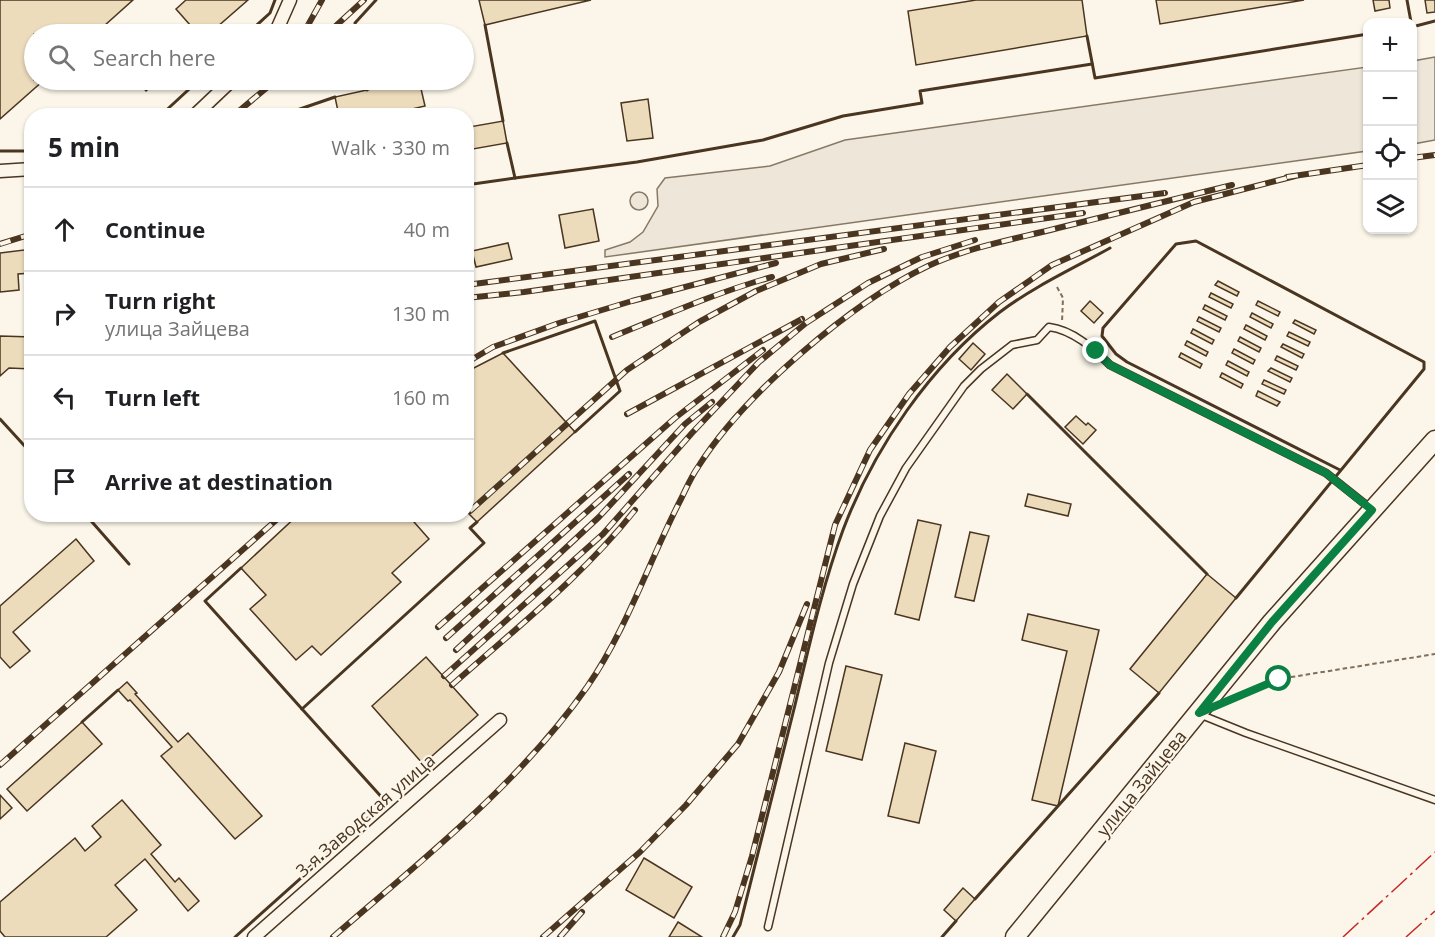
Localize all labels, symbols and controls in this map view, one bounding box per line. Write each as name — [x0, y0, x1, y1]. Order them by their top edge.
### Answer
map controls — [1363, 18, 1417, 234]
button: + — [1363, 18, 1417, 72]
search box — [24, 24, 474, 90]
icon: search — [45, 41, 78, 74]
text: Search here — [93, 42, 216, 72]
button: − — [1363, 72, 1417, 126]
button: locate — [1363, 126, 1417, 180]
text: 5 min — [48, 129, 120, 165]
text: Walk · 330 m — [331, 134, 450, 161]
button: layers — [1363, 180, 1417, 234]
icon: ahead — [48, 213, 81, 246]
text: Continue — [105, 214, 205, 244]
text: 40 m — [403, 216, 450, 243]
text: Turn right — [105, 285, 216, 315]
icon: right — [48, 297, 81, 330]
text: 130 m — [392, 300, 450, 327]
text: улица Зайцева — [105, 315, 250, 342]
route end — [1082, 337, 1108, 363]
icon: left — [48, 381, 81, 414]
text: Turn left — [105, 382, 200, 412]
text: 160 m — [392, 384, 450, 411]
icon: arrive — [48, 465, 81, 498]
text: Arrive at destination — [105, 466, 333, 496]
route start — [1265, 665, 1291, 691]
street label: улица Зайцева — [1091, 725, 1191, 841]
street label: 3-я Заводская улица — [290, 748, 440, 882]

